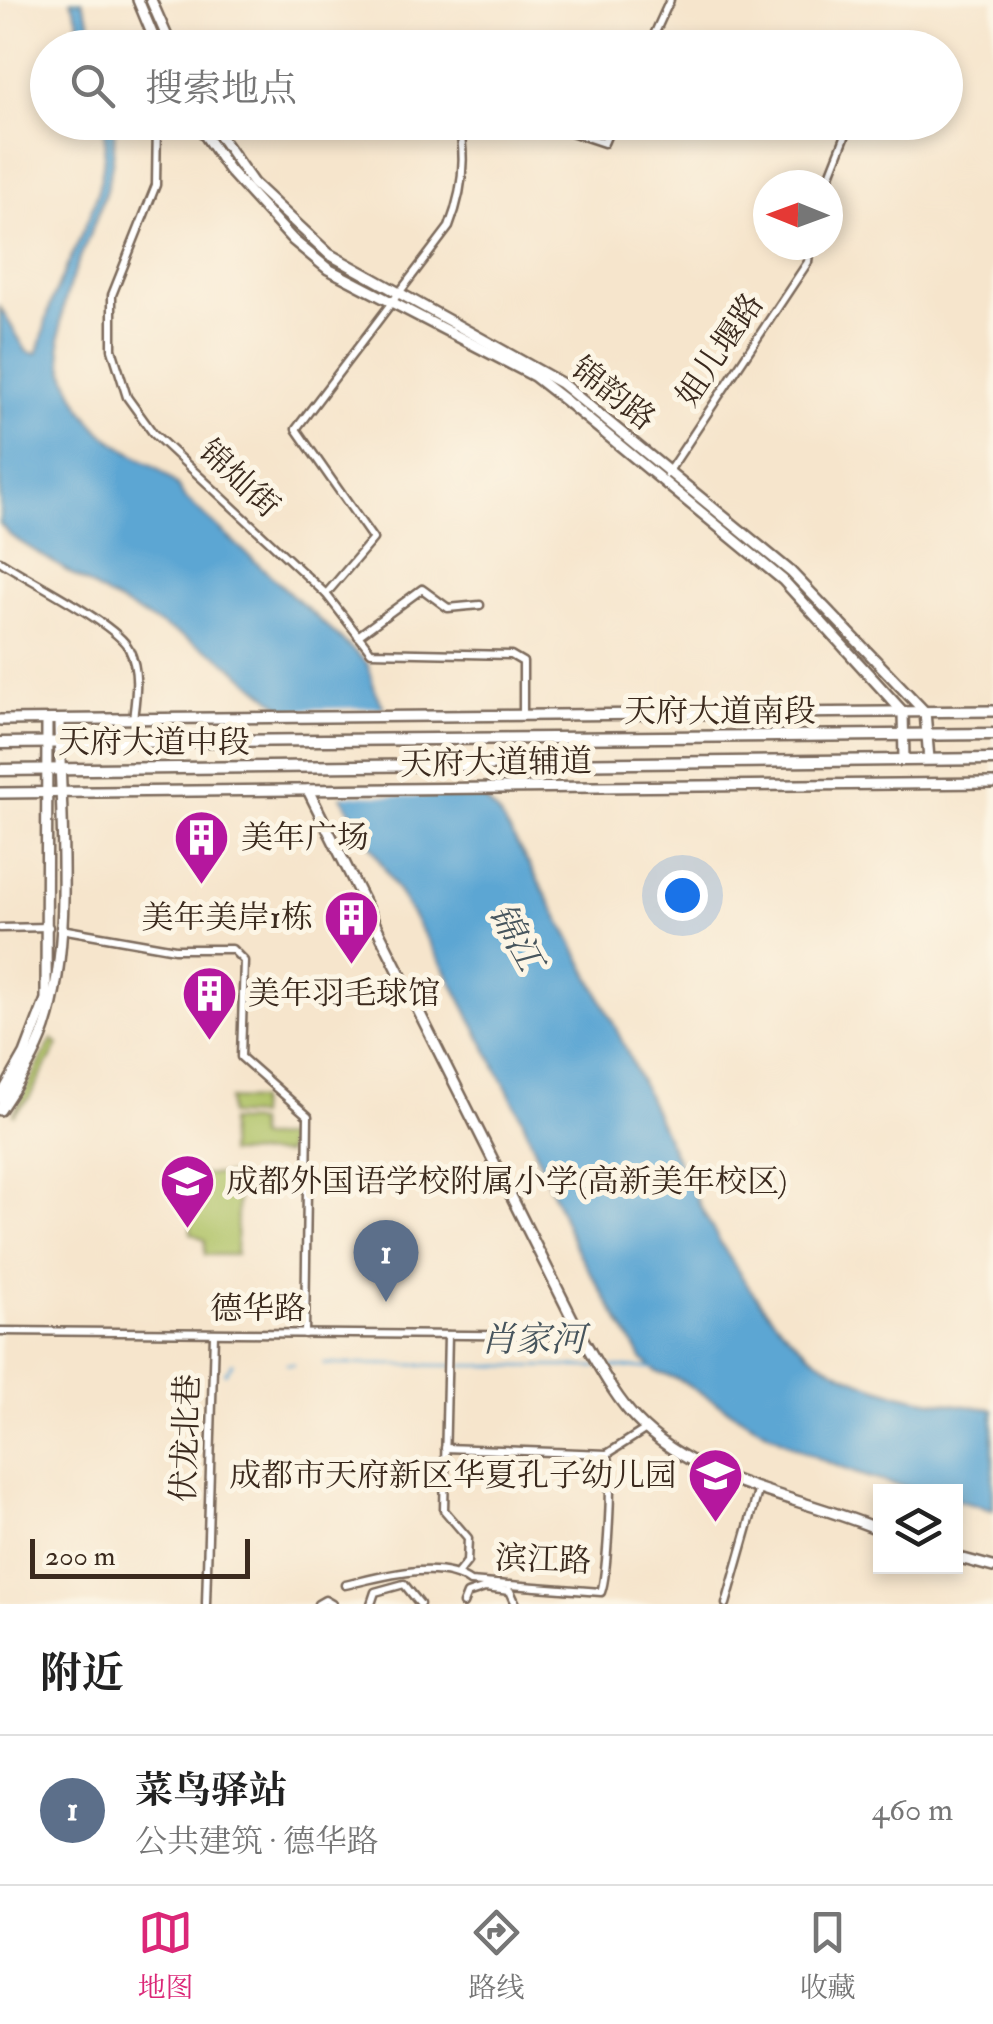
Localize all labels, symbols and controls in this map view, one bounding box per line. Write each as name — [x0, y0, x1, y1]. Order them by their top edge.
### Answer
search box — [30, 30, 963, 140]
icon: search — [65, 58, 120, 113]
text: 搜索地点 — [145, 65, 297, 113]
north arrow — [753, 170, 843, 260]
street label: 姐儿堰路 — [668, 286, 772, 414]
street label: 锦韵路 — [563, 349, 663, 439]
street label: 锦灿街 — [190, 432, 288, 526]
street label: 天府大道南段 — [624, 692, 816, 732]
street label: 天府大道中段 — [58, 723, 250, 763]
street label: 天府大道辅道 — [400, 741, 592, 785]
building icon: 美年广场 — [172, 808, 232, 887]
place label: 美年广场 — [241, 818, 369, 858]
your location — [657, 870, 708, 921]
building icon: 美年美岸1栋 — [322, 888, 382, 967]
water label: 锦江 — [479, 896, 554, 983]
place label: 美年美岸1栋 — [142, 898, 313, 938]
building icon: 美年羽毛球馆 — [179, 964, 239, 1043]
place label: 美年羽毛球馆 — [248, 974, 440, 1014]
school or university icon: 成都外国语学校附属小学(高新美年校区) — [157, 1152, 217, 1231]
place label: 成都外国语学校附属小学(高新美年校区) — [226, 1162, 787, 1202]
pin: 1 — [354, 1220, 418, 1302]
street label: 德华路 — [210, 1289, 306, 1329]
water label: 肖家河 — [480, 1318, 591, 1362]
street label: 伏龙北巷 — [164, 1373, 208, 1503]
school or university icon: 成都市天府新区华夏孔子幼儿园 — [686, 1446, 746, 1525]
place label: 成都市天府新区华夏孔子幼儿园 — [229, 1456, 677, 1496]
map controls — [873, 1484, 963, 1574]
button: layers — [873, 1484, 963, 1574]
scale bar — [30, 1534, 250, 1578]
street label: 滨江路 — [494, 1538, 592, 1582]
text: 200 m — [45, 1539, 116, 1574]
text: 附近 — [40, 1648, 124, 1700]
text: 菜鸟驿站 — [135, 1767, 287, 1815]
text: 1 — [67, 1790, 78, 1830]
text: 460 m — [872, 1790, 953, 1830]
text: 公共建筑 · 德华路 — [135, 1822, 379, 1862]
tab: 地图 — [137, 1905, 194, 2006]
tab: 路线 — [468, 1905, 525, 2006]
tab: 收藏 — [799, 1905, 856, 2006]

